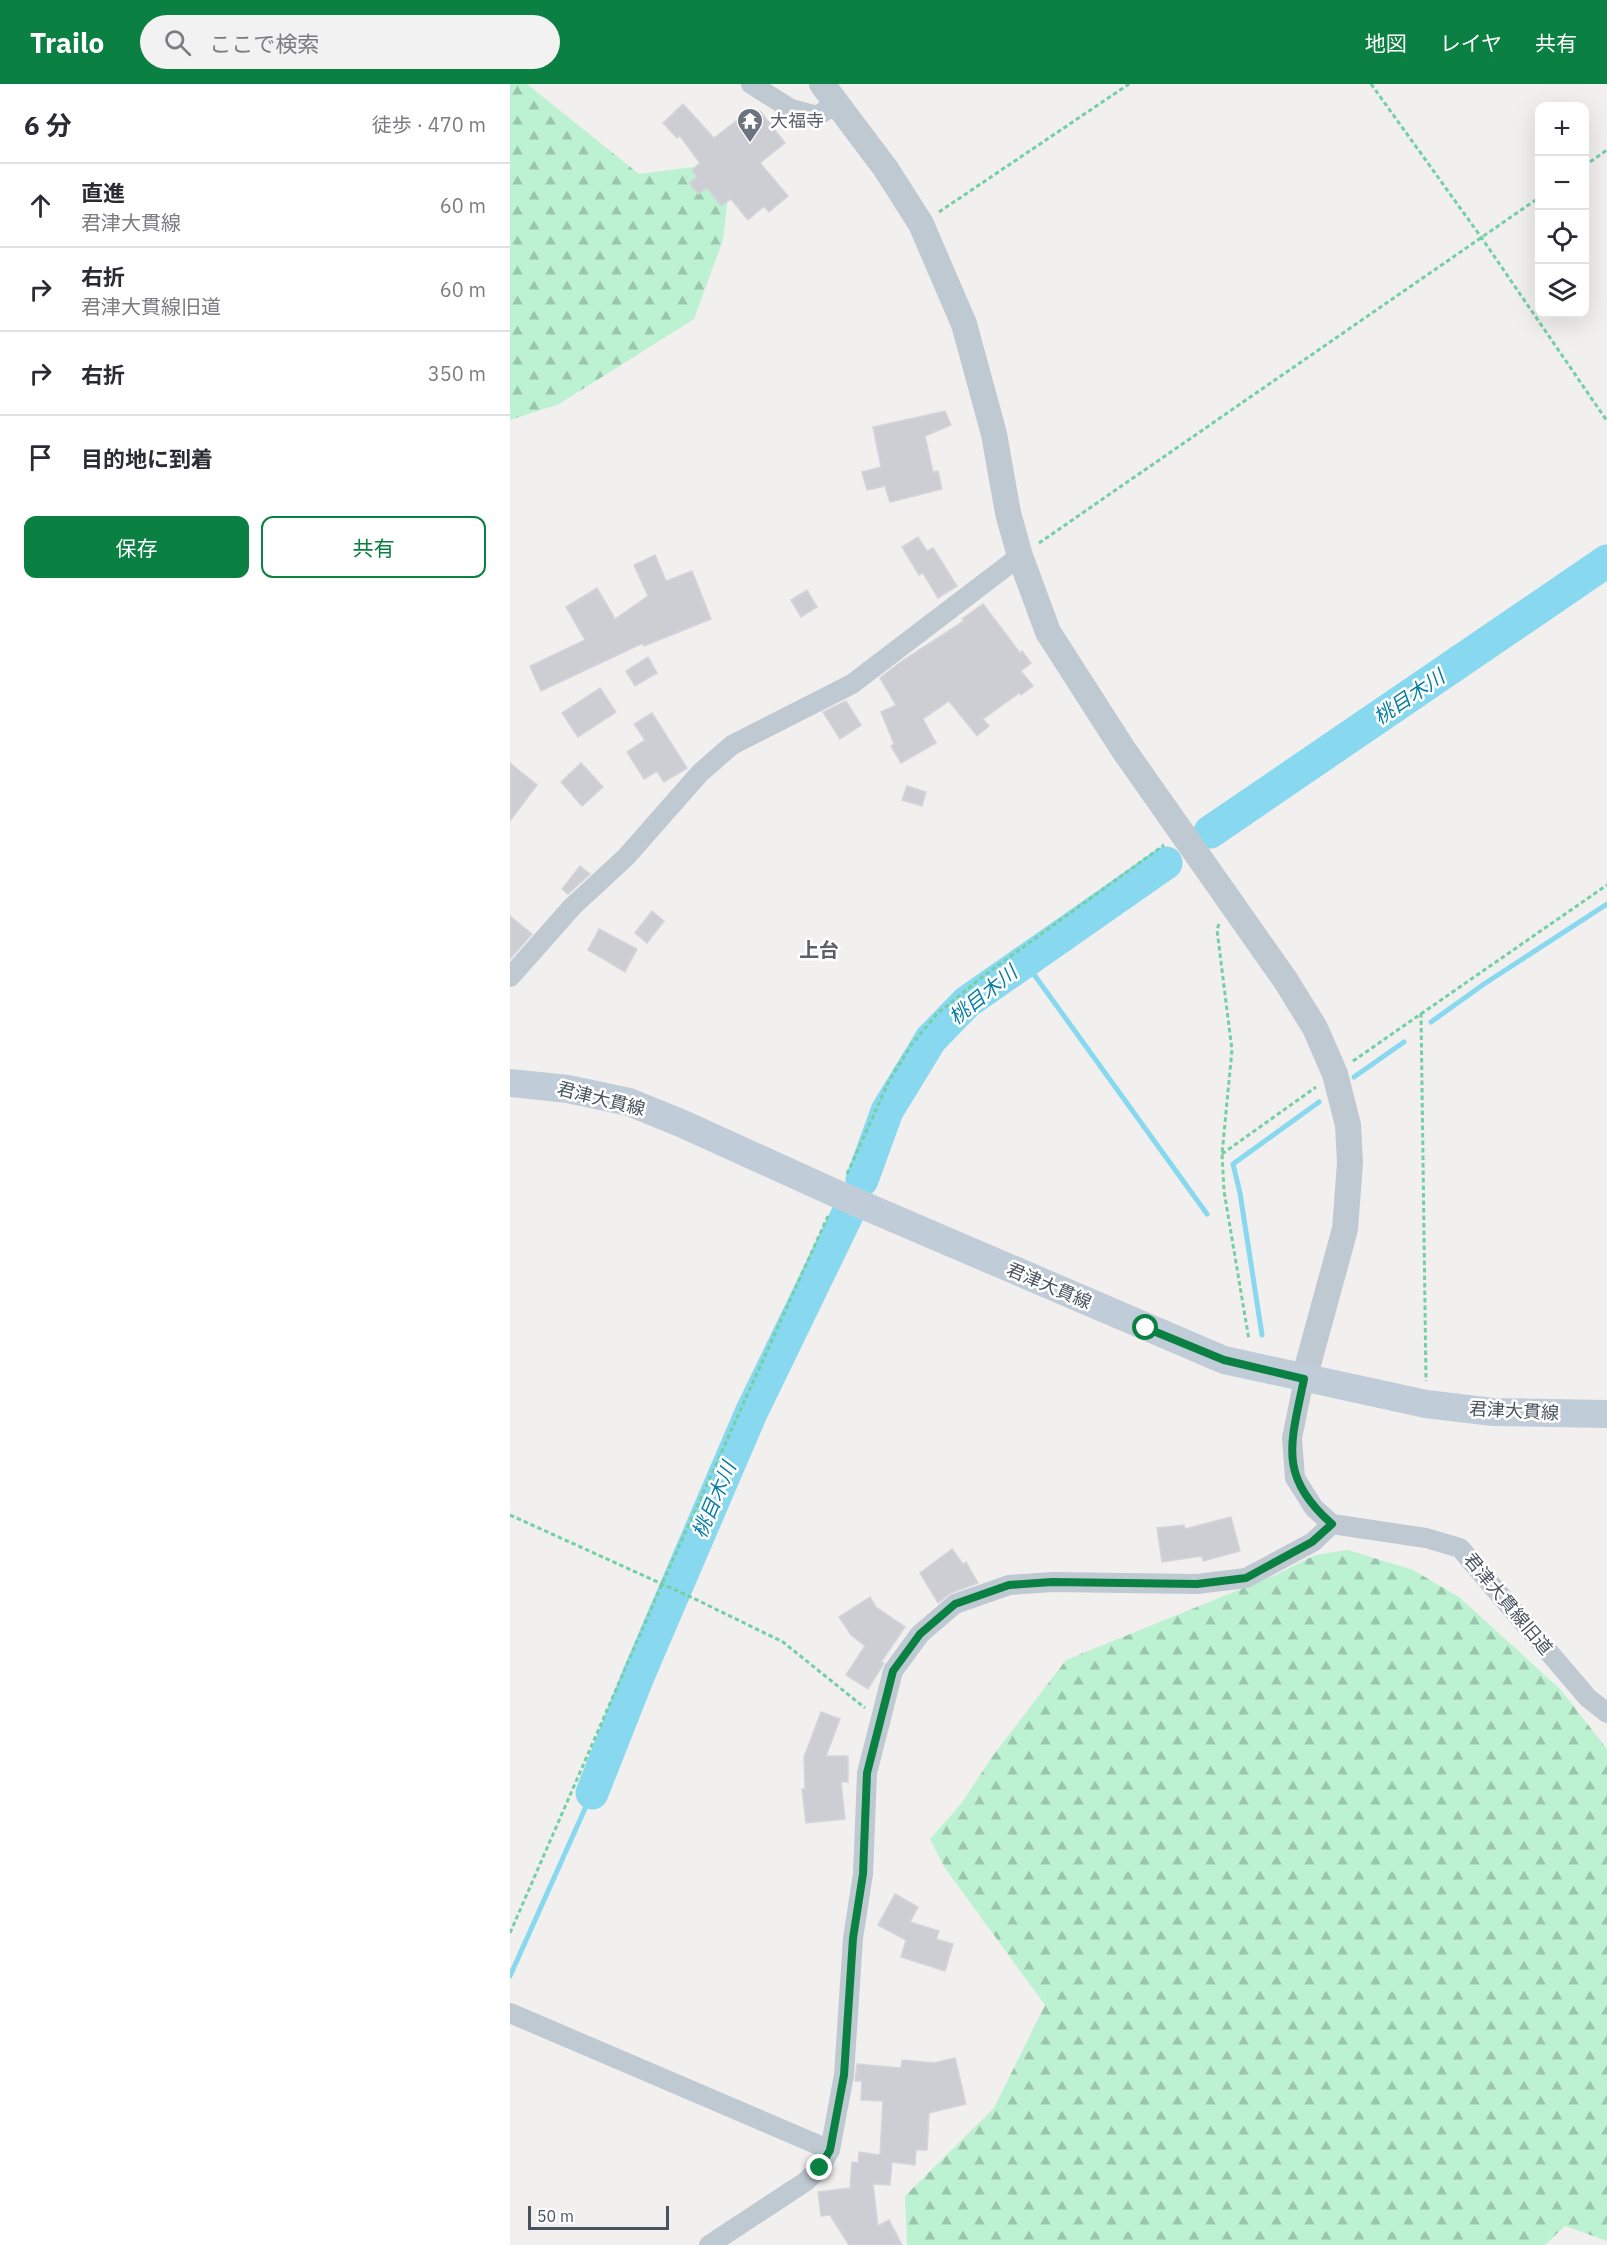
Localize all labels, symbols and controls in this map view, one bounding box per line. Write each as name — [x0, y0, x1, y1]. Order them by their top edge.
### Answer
search box — [140, 15, 560, 69]
text: Trailo — [30, 24, 104, 61]
icon: search — [161, 26, 194, 59]
text: ここで検索 — [209, 29, 319, 58]
text: 地図 — [1365, 29, 1407, 57]
text: レイヤ — [1440, 29, 1502, 57]
text: 共有 — [1535, 29, 1577, 57]
map controls — [1535, 102, 1589, 318]
button: + — [1535, 102, 1589, 156]
temple icon: 大福寺 — [735, 106, 765, 144]
text: 6 分 — [24, 108, 72, 142]
place label: 大福寺 — [770, 109, 824, 132]
text: 徒歩 · 470 m — [372, 111, 486, 138]
button: − — [1535, 156, 1589, 210]
text: 直進 — [81, 178, 125, 207]
icon: ahead — [24, 189, 57, 222]
text: 60 m — [440, 192, 486, 219]
text: 君津大貫線 — [81, 209, 181, 236]
button: locate — [1535, 210, 1589, 264]
text: 右折 — [81, 262, 125, 291]
button: layers — [1535, 264, 1589, 318]
icon: right — [24, 273, 57, 306]
text: 60 m — [440, 276, 486, 303]
text: 君津大貫線旧道 — [81, 293, 221, 320]
icon: right — [24, 357, 57, 390]
text: 右折 — [81, 360, 125, 389]
text: 350 m — [428, 360, 486, 387]
icon: arrive — [24, 441, 57, 474]
text: 目的地に到着 — [81, 444, 213, 473]
button: 保存 — [24, 516, 249, 578]
button: 共有 — [261, 516, 486, 578]
water label: 桃目木川 — [1368, 662, 1451, 730]
district label: 上台 — [799, 936, 839, 963]
water label: 桃目木川 — [943, 958, 1024, 1030]
street label: 君津大貫線 — [555, 1076, 648, 1121]
street label: 君津大貫線 — [1003, 1257, 1095, 1314]
route start — [1132, 1314, 1158, 1340]
street label: 君津大貫線 — [1468, 1397, 1560, 1424]
water label: 桃目木川 — [685, 1456, 742, 1542]
street label: 君津大貫線旧道 — [1459, 1548, 1558, 1659]
route end — [806, 2154, 832, 2180]
scale bar — [528, 2203, 669, 2230]
text: 50 m — [537, 2206, 574, 2226]

